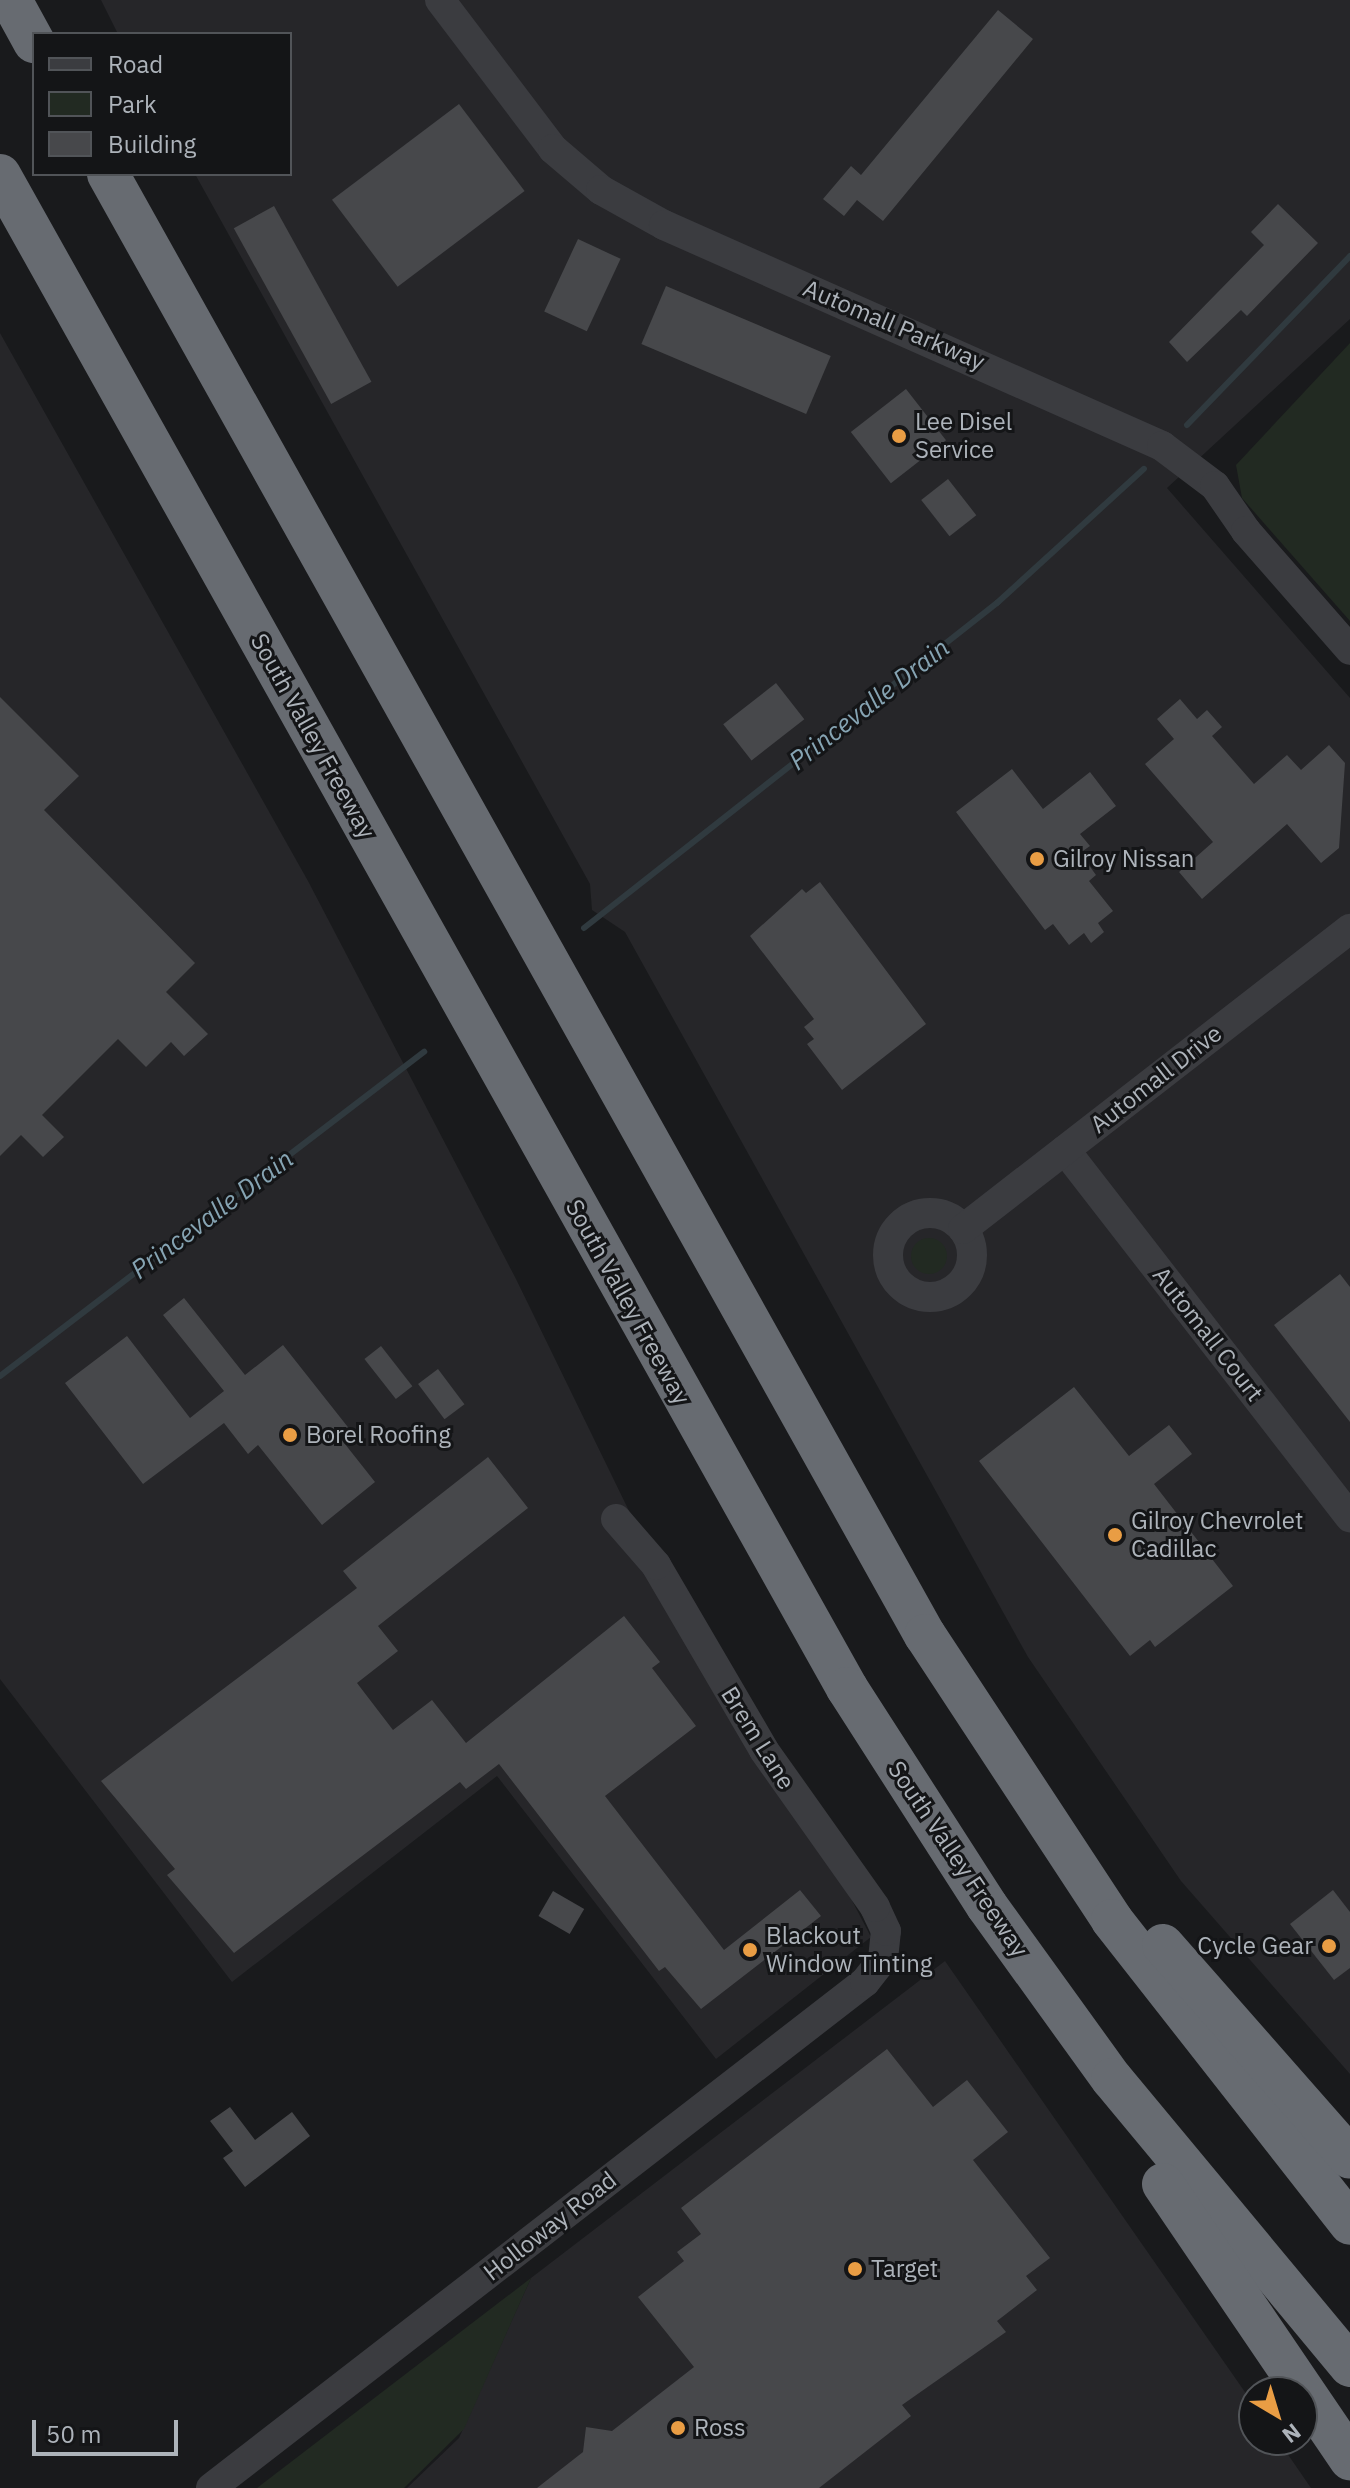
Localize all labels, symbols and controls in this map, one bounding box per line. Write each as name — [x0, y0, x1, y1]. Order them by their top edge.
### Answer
legend — [32, 32, 292, 176]
text: Road — [108, 48, 163, 80]
text: Park — [108, 88, 157, 120]
text: Building — [108, 128, 196, 160]
street label: Automall Parkway — [799, 274, 989, 376]
place label: Lee Disel Service — [915, 408, 1012, 464]
marker: Lee Disel Service — [890, 427, 908, 445]
street label: South Valley Freeway — [245, 629, 381, 843]
water label: Princevalle Drain — [783, 632, 955, 776]
place label: Gilroy Nissan — [1053, 845, 1195, 873]
marker: Gilroy Nissan — [1028, 850, 1046, 868]
street label: Automall Drive — [1085, 1019, 1227, 1139]
water label: Princevalle Drain — [125, 1143, 299, 1285]
street label: South Valley Freeway — [560, 1195, 696, 1409]
street label: Automall Court — [1147, 1261, 1269, 1407]
place label: Borel Roofing — [306, 1421, 451, 1449]
marker: Borel Roofing — [281, 1426, 299, 1444]
place label: Gilroy Chevrolet Cadillac — [1131, 1507, 1303, 1563]
marker: Gilroy Chevrolet Cadillac — [1106, 1526, 1124, 1544]
street label: Brem Lane — [715, 1681, 801, 1795]
street label: South Valley Freeway — [882, 1756, 1034, 1962]
place label: Blackout Window Tinting — [766, 1922, 932, 1978]
place label: Cycle Gear — [1197, 1932, 1313, 1960]
marker: Cycle Gear — [1320, 1937, 1338, 1955]
marker: Blackout Window Tinting — [741, 1941, 759, 1959]
street label: Holloway Road — [478, 2165, 622, 2287]
place label: Target — [871, 2255, 938, 2283]
marker: Target — [846, 2260, 864, 2278]
north arrow — [1238, 2376, 1318, 2456]
scale bar — [36, 2404, 182, 2454]
place label: Ross — [694, 2414, 746, 2442]
text: N — [1277, 2417, 1307, 2450]
text: 50 m — [46, 2418, 101, 2450]
marker: Ross — [669, 2419, 687, 2437]

